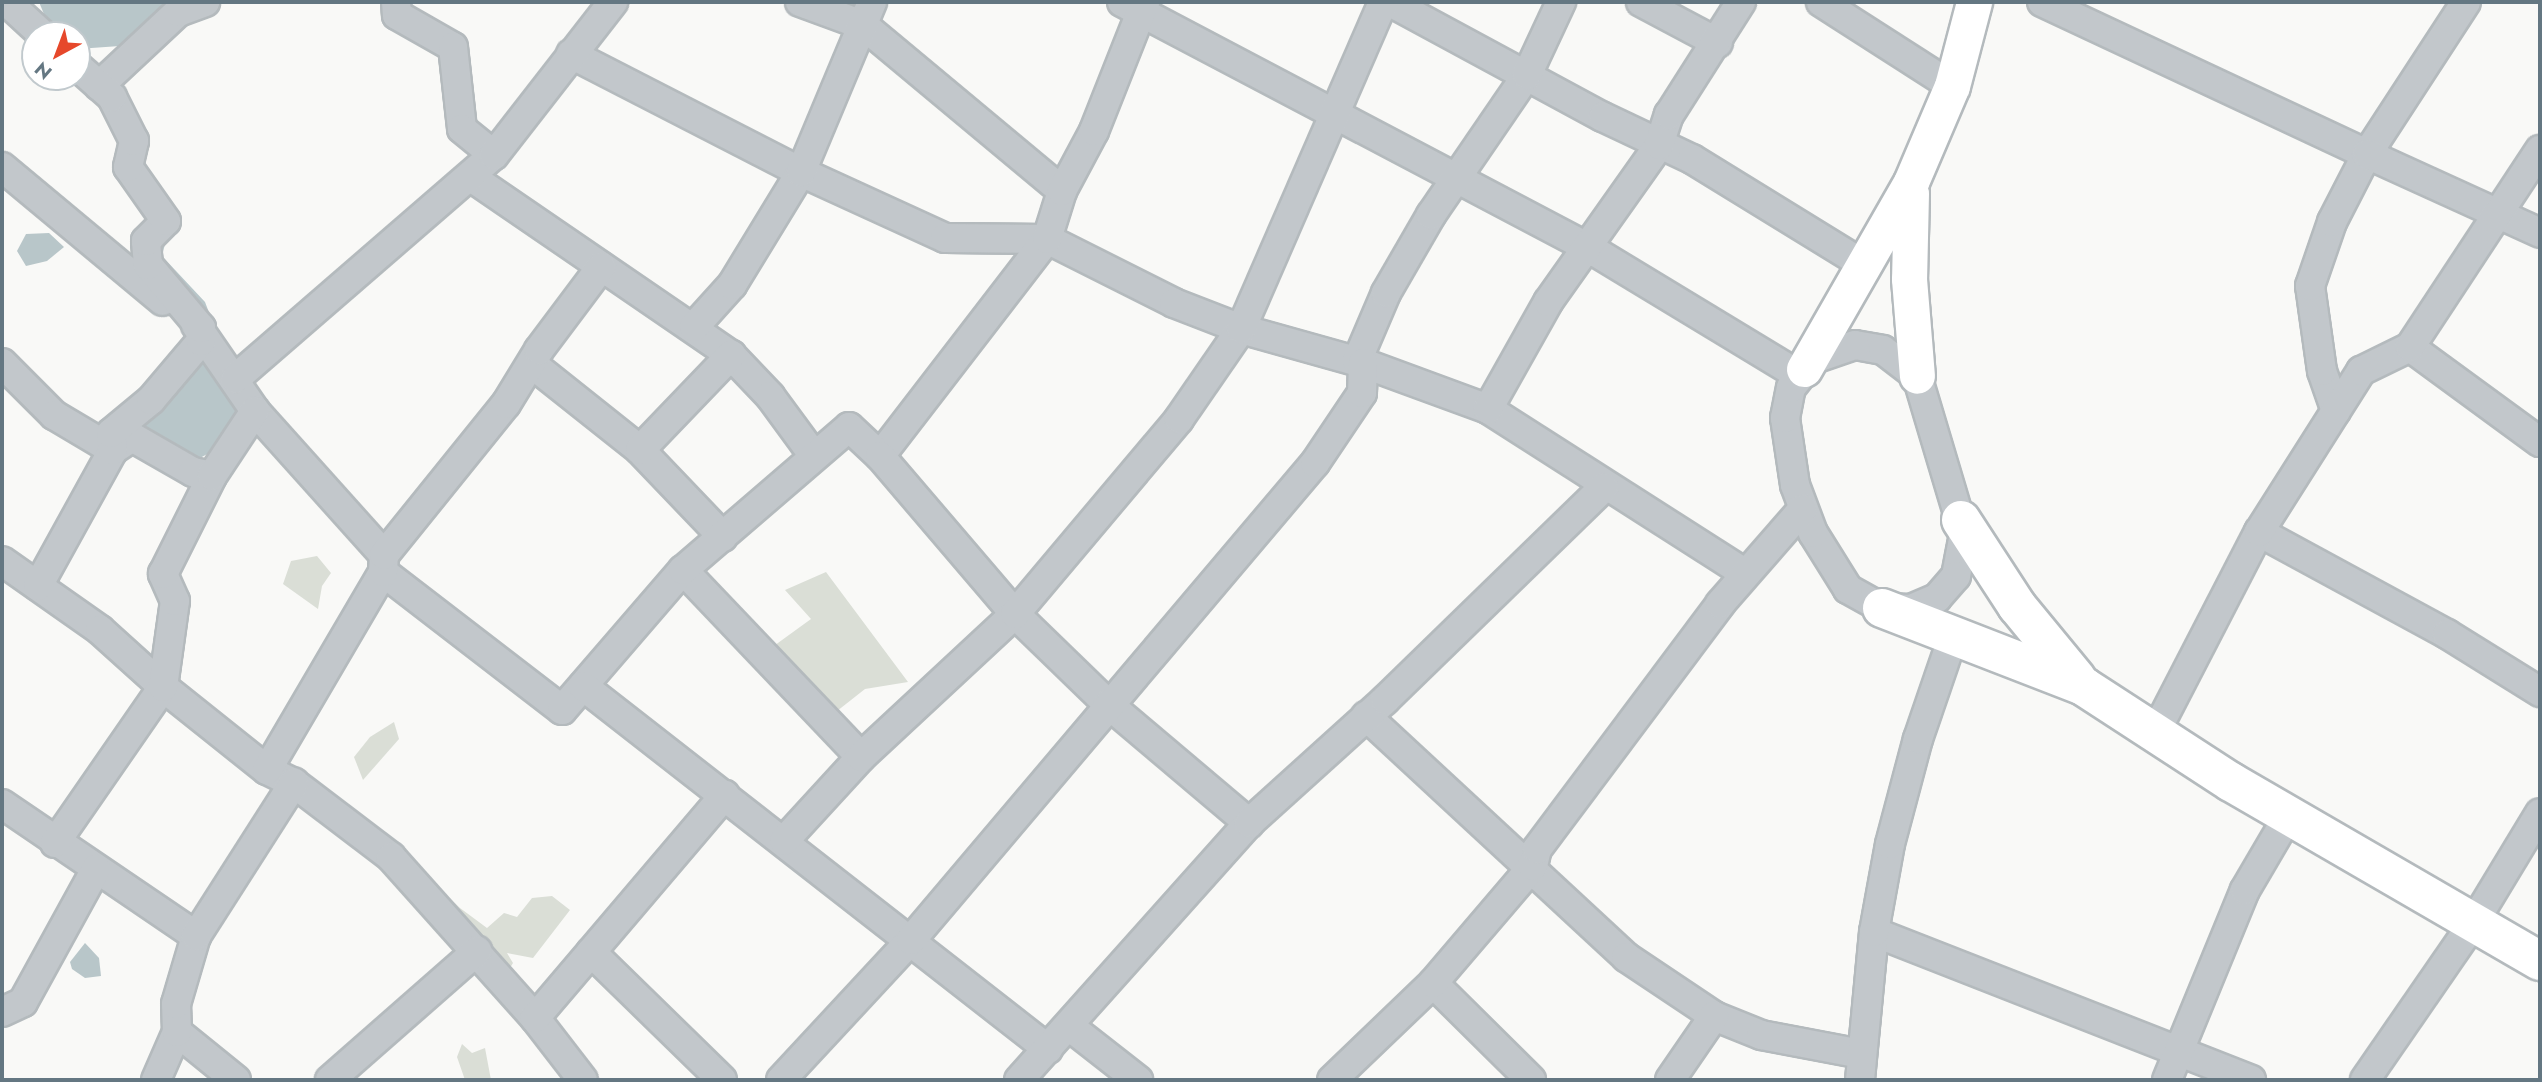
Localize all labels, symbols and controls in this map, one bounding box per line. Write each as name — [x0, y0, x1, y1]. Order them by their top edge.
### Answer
north arrow — [21, 21, 91, 91]
text: N — [29, 56, 58, 86]

